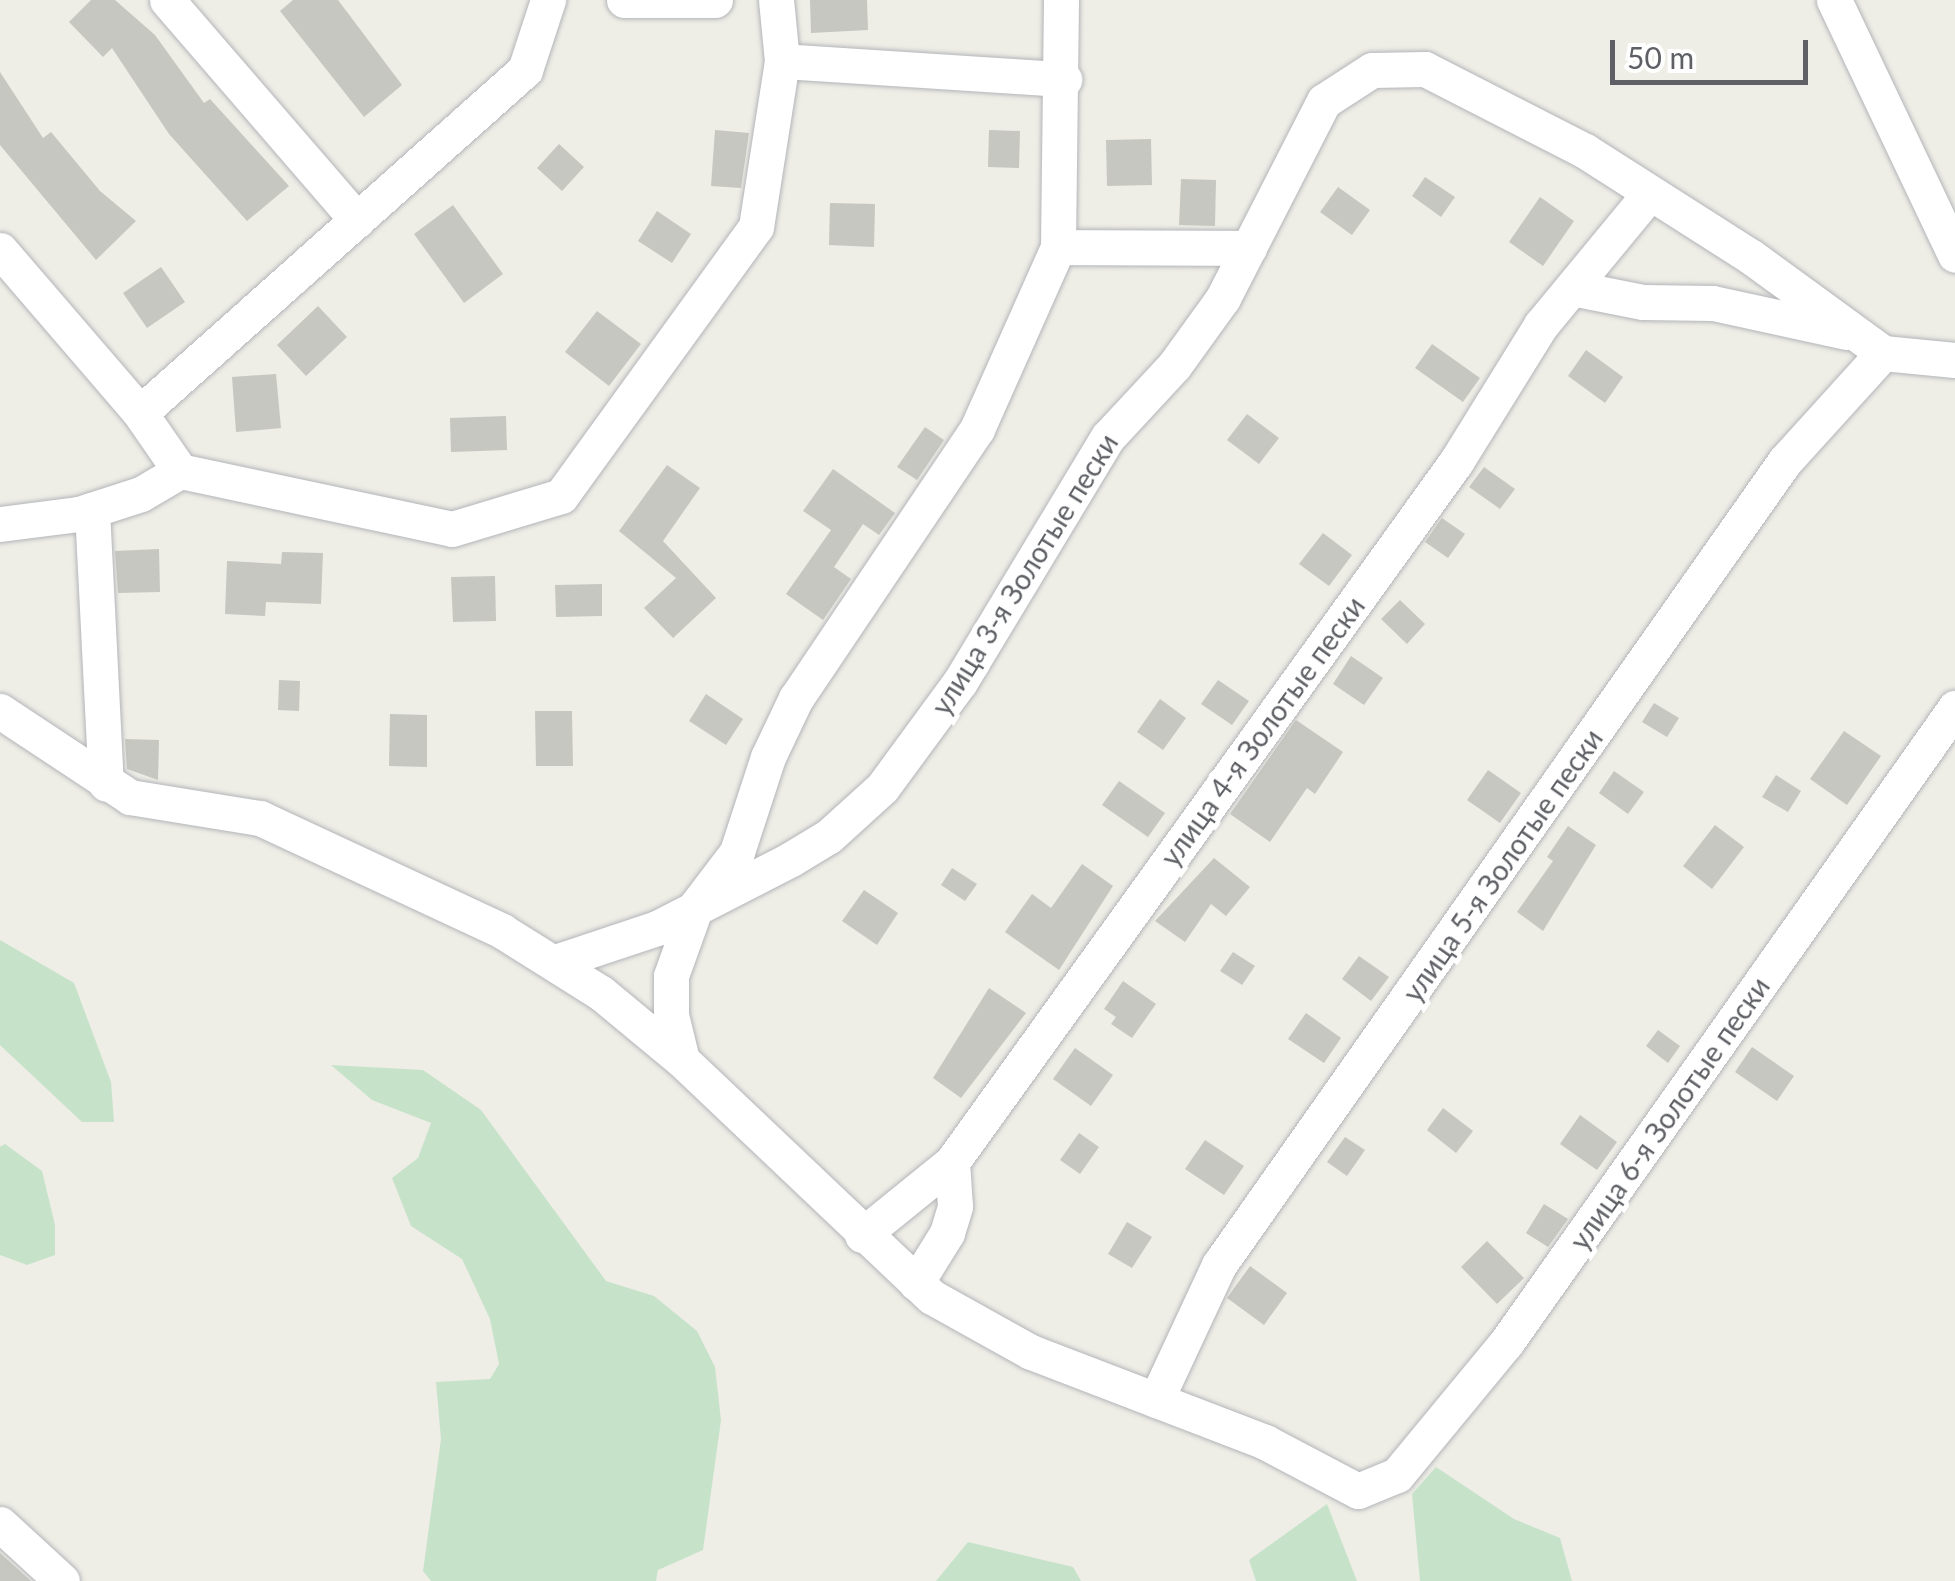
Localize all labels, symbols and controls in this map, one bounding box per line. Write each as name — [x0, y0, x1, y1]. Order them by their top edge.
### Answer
scale bar — [1615, 20, 1812, 82]
text: 50 m — [1627, 39, 1694, 75]
street label: улица 3-я Золотые пески — [924, 427, 1124, 721]
street label: улица 4-я Золотые пески — [1153, 590, 1371, 872]
street label: улица 5-я Золотые пески — [1395, 722, 1609, 1008]
street label: улица 6-я Золотые пески — [1562, 970, 1776, 1256]

